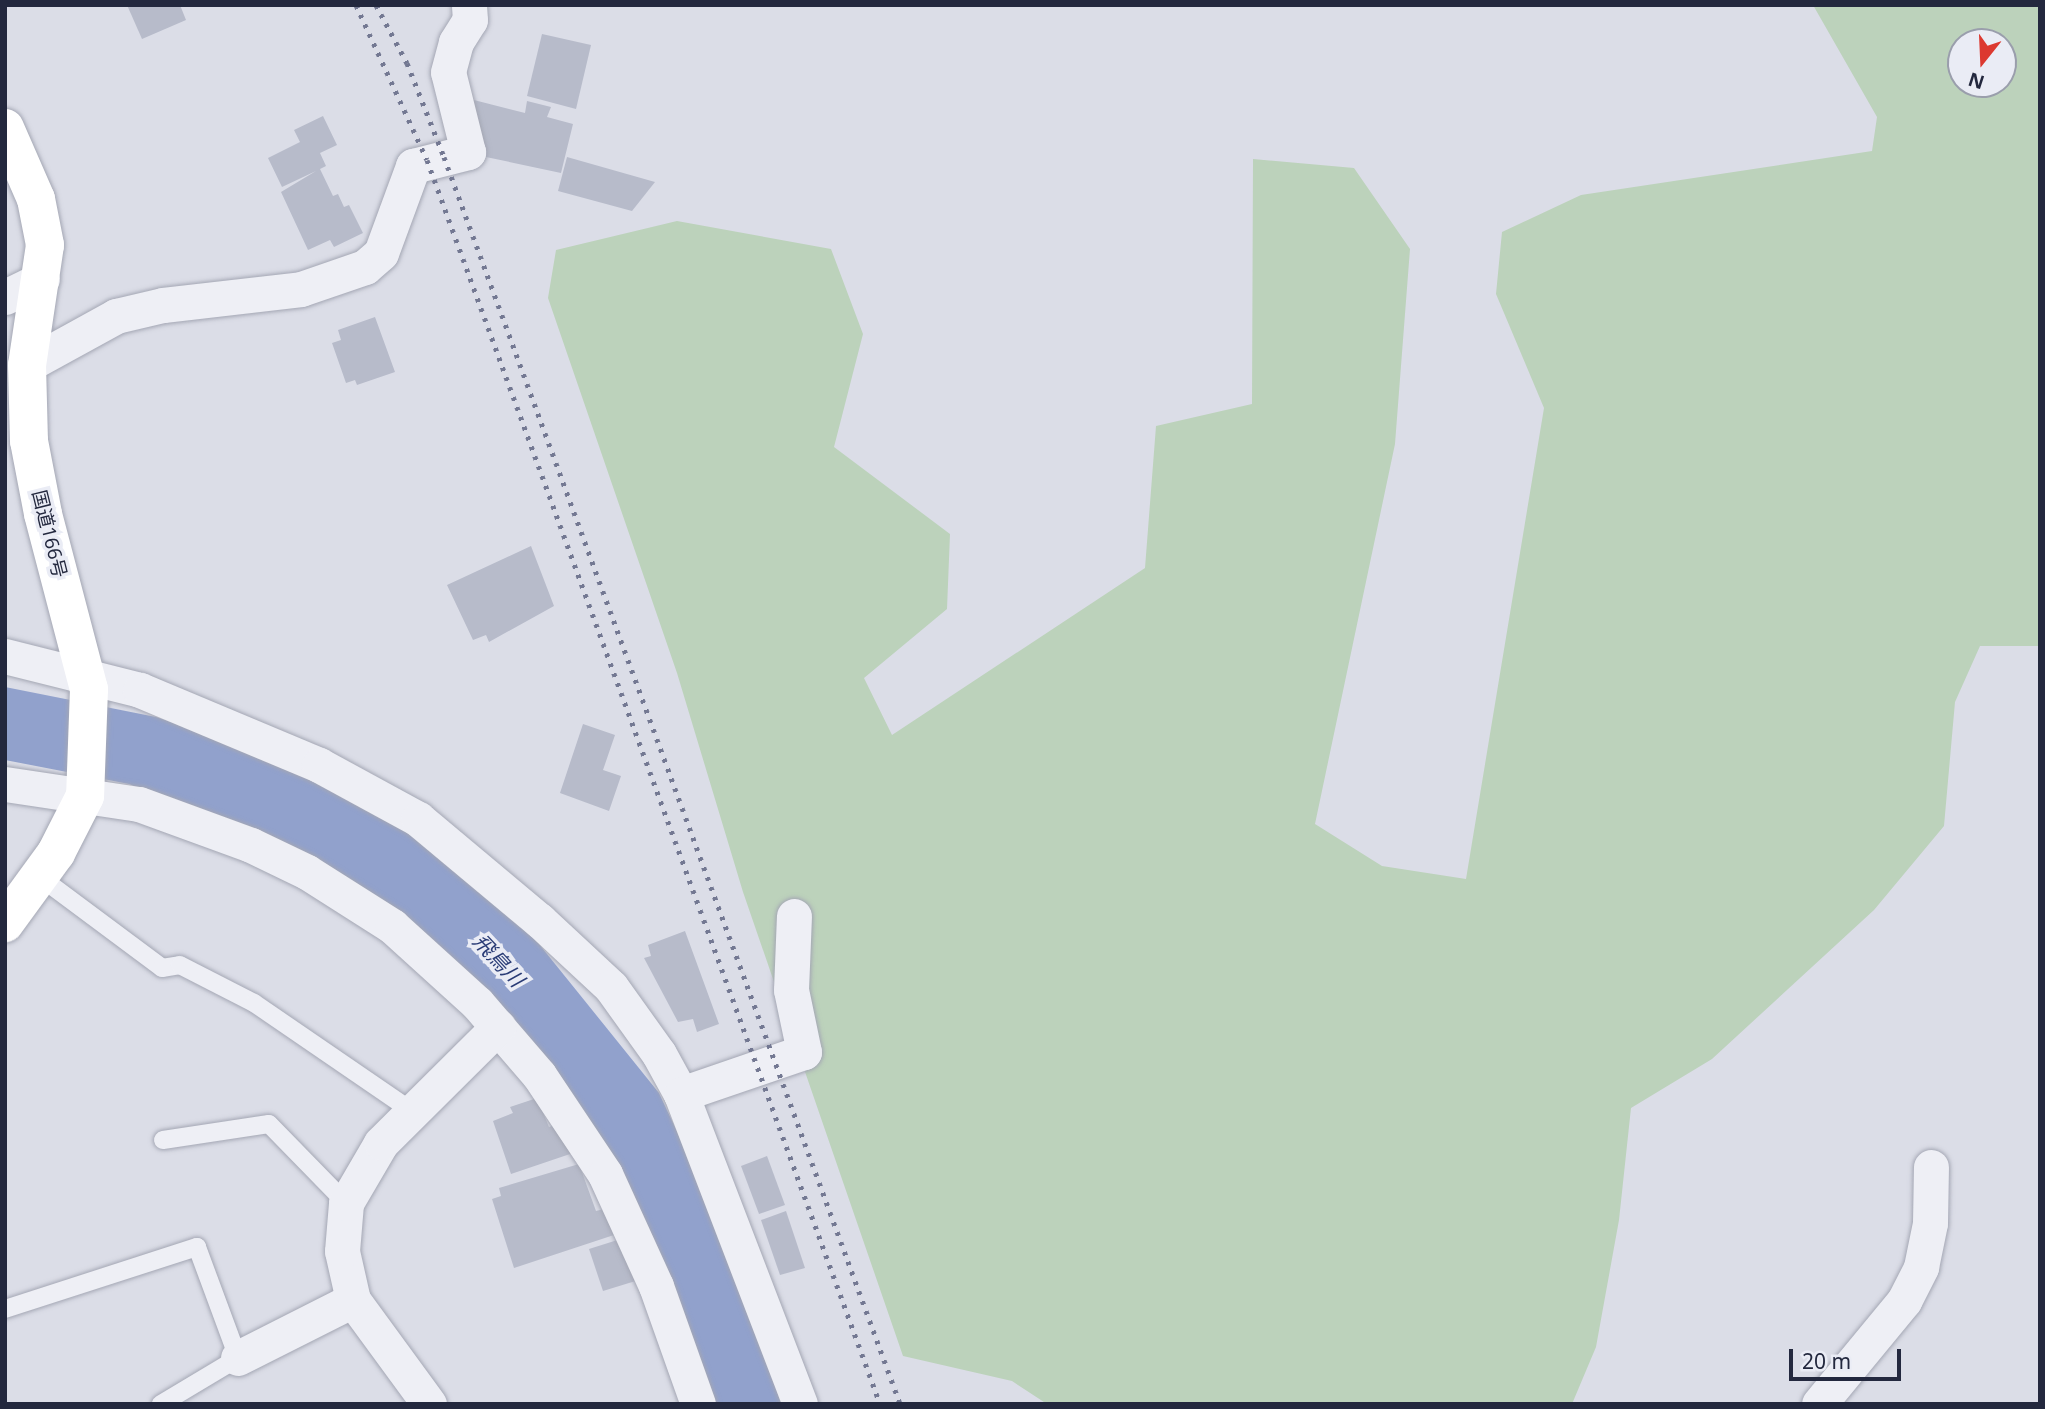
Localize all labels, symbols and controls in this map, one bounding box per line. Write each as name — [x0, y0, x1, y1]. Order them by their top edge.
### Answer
north arrow — [1947, 28, 2017, 98]
text: N — [1965, 66, 1988, 96]
street label: 国道166号 — [27, 488, 71, 580]
water label: 飛鳥川 — [468, 928, 530, 992]
scale bar — [1793, 1336, 1905, 1380]
text: 20 m — [1802, 1347, 1851, 1375]

